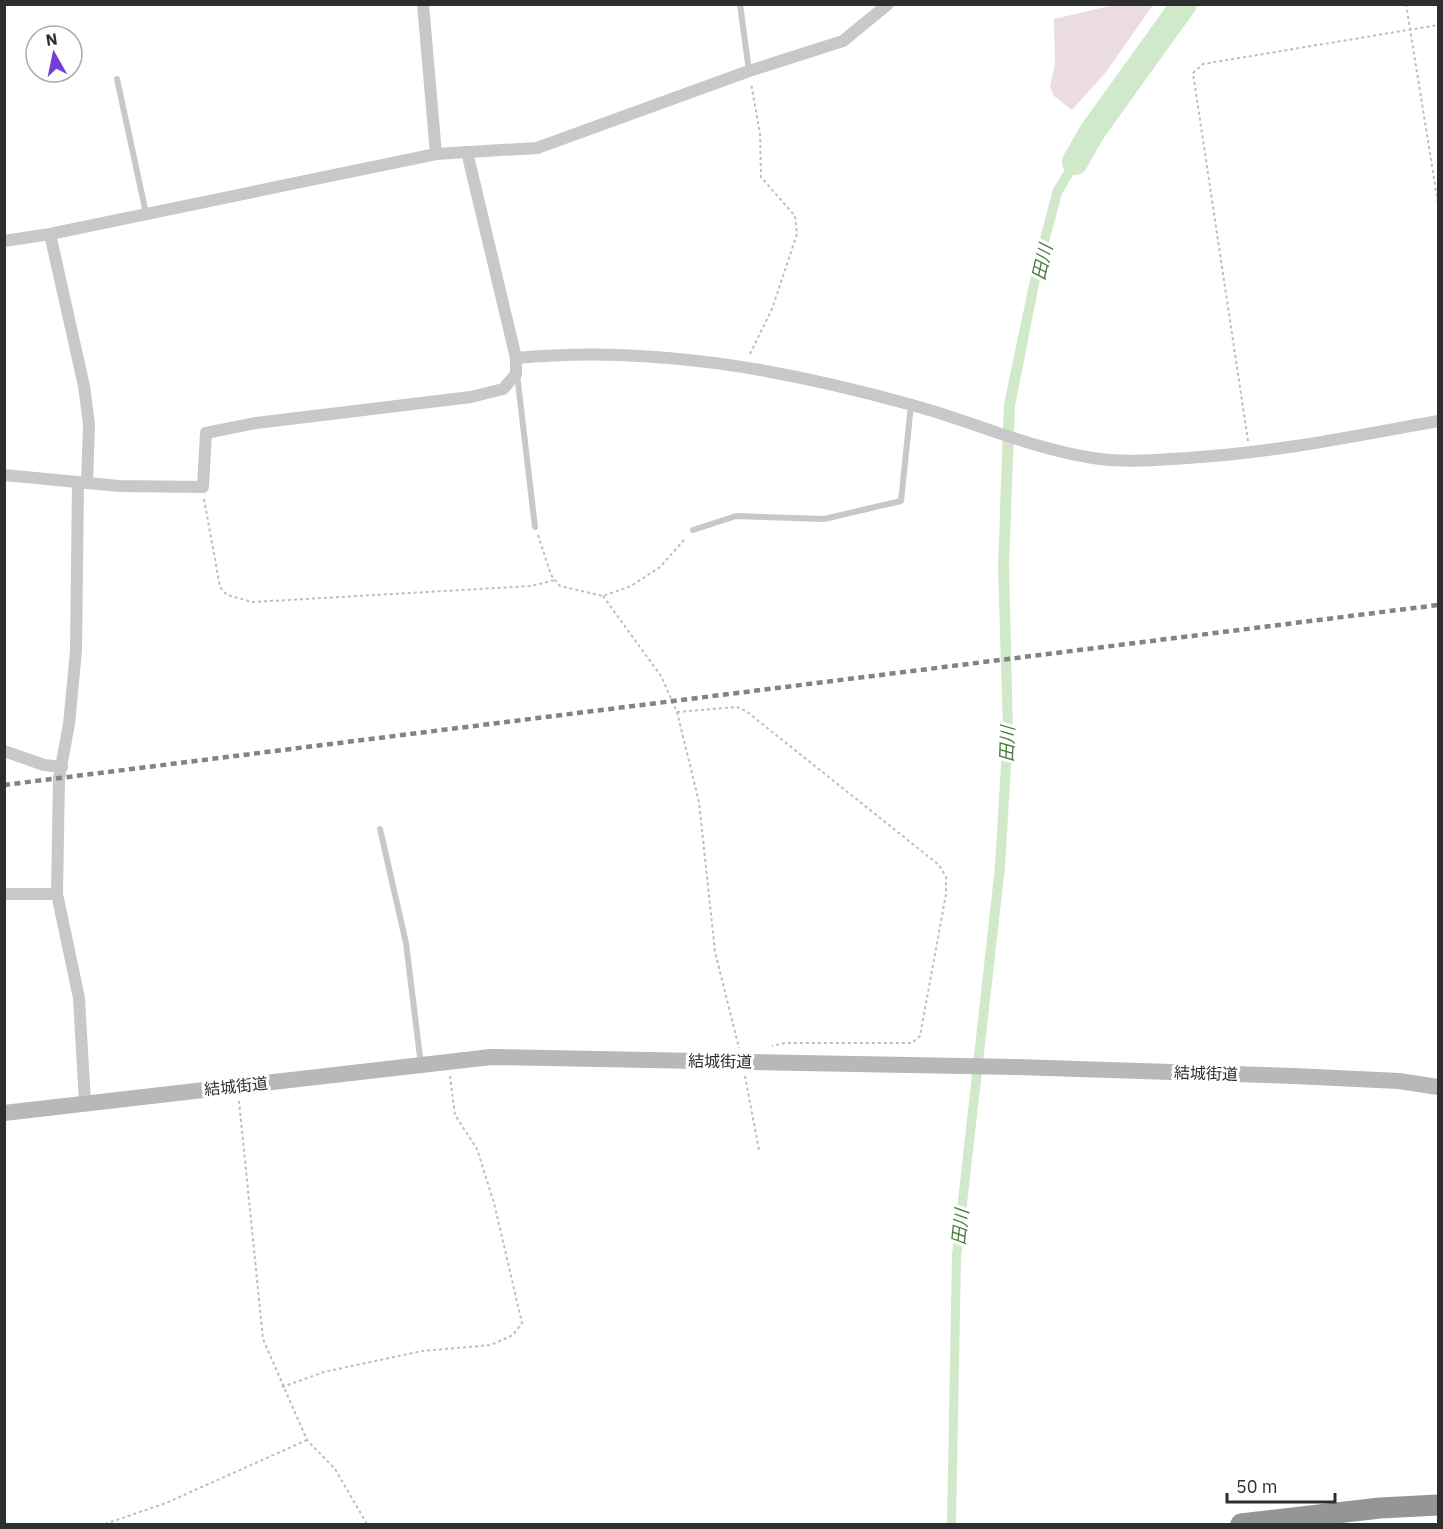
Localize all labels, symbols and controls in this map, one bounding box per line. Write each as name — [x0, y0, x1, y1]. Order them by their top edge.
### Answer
north arrow — [24, 24, 84, 84]
text: N — [44, 28, 59, 50]
water label: 田川 — [1027, 240, 1058, 282]
water label: 田川 — [995, 724, 1019, 762]
street label: 結城街道 — [688, 1050, 752, 1072]
street label: 結城街道 — [1174, 1062, 1238, 1084]
street label: 結城街道 — [203, 1073, 269, 1099]
water label: 田川 — [947, 1206, 974, 1246]
scale bar — [1227, 1466, 1335, 1504]
text: 50 m — [1236, 1475, 1278, 1498]

